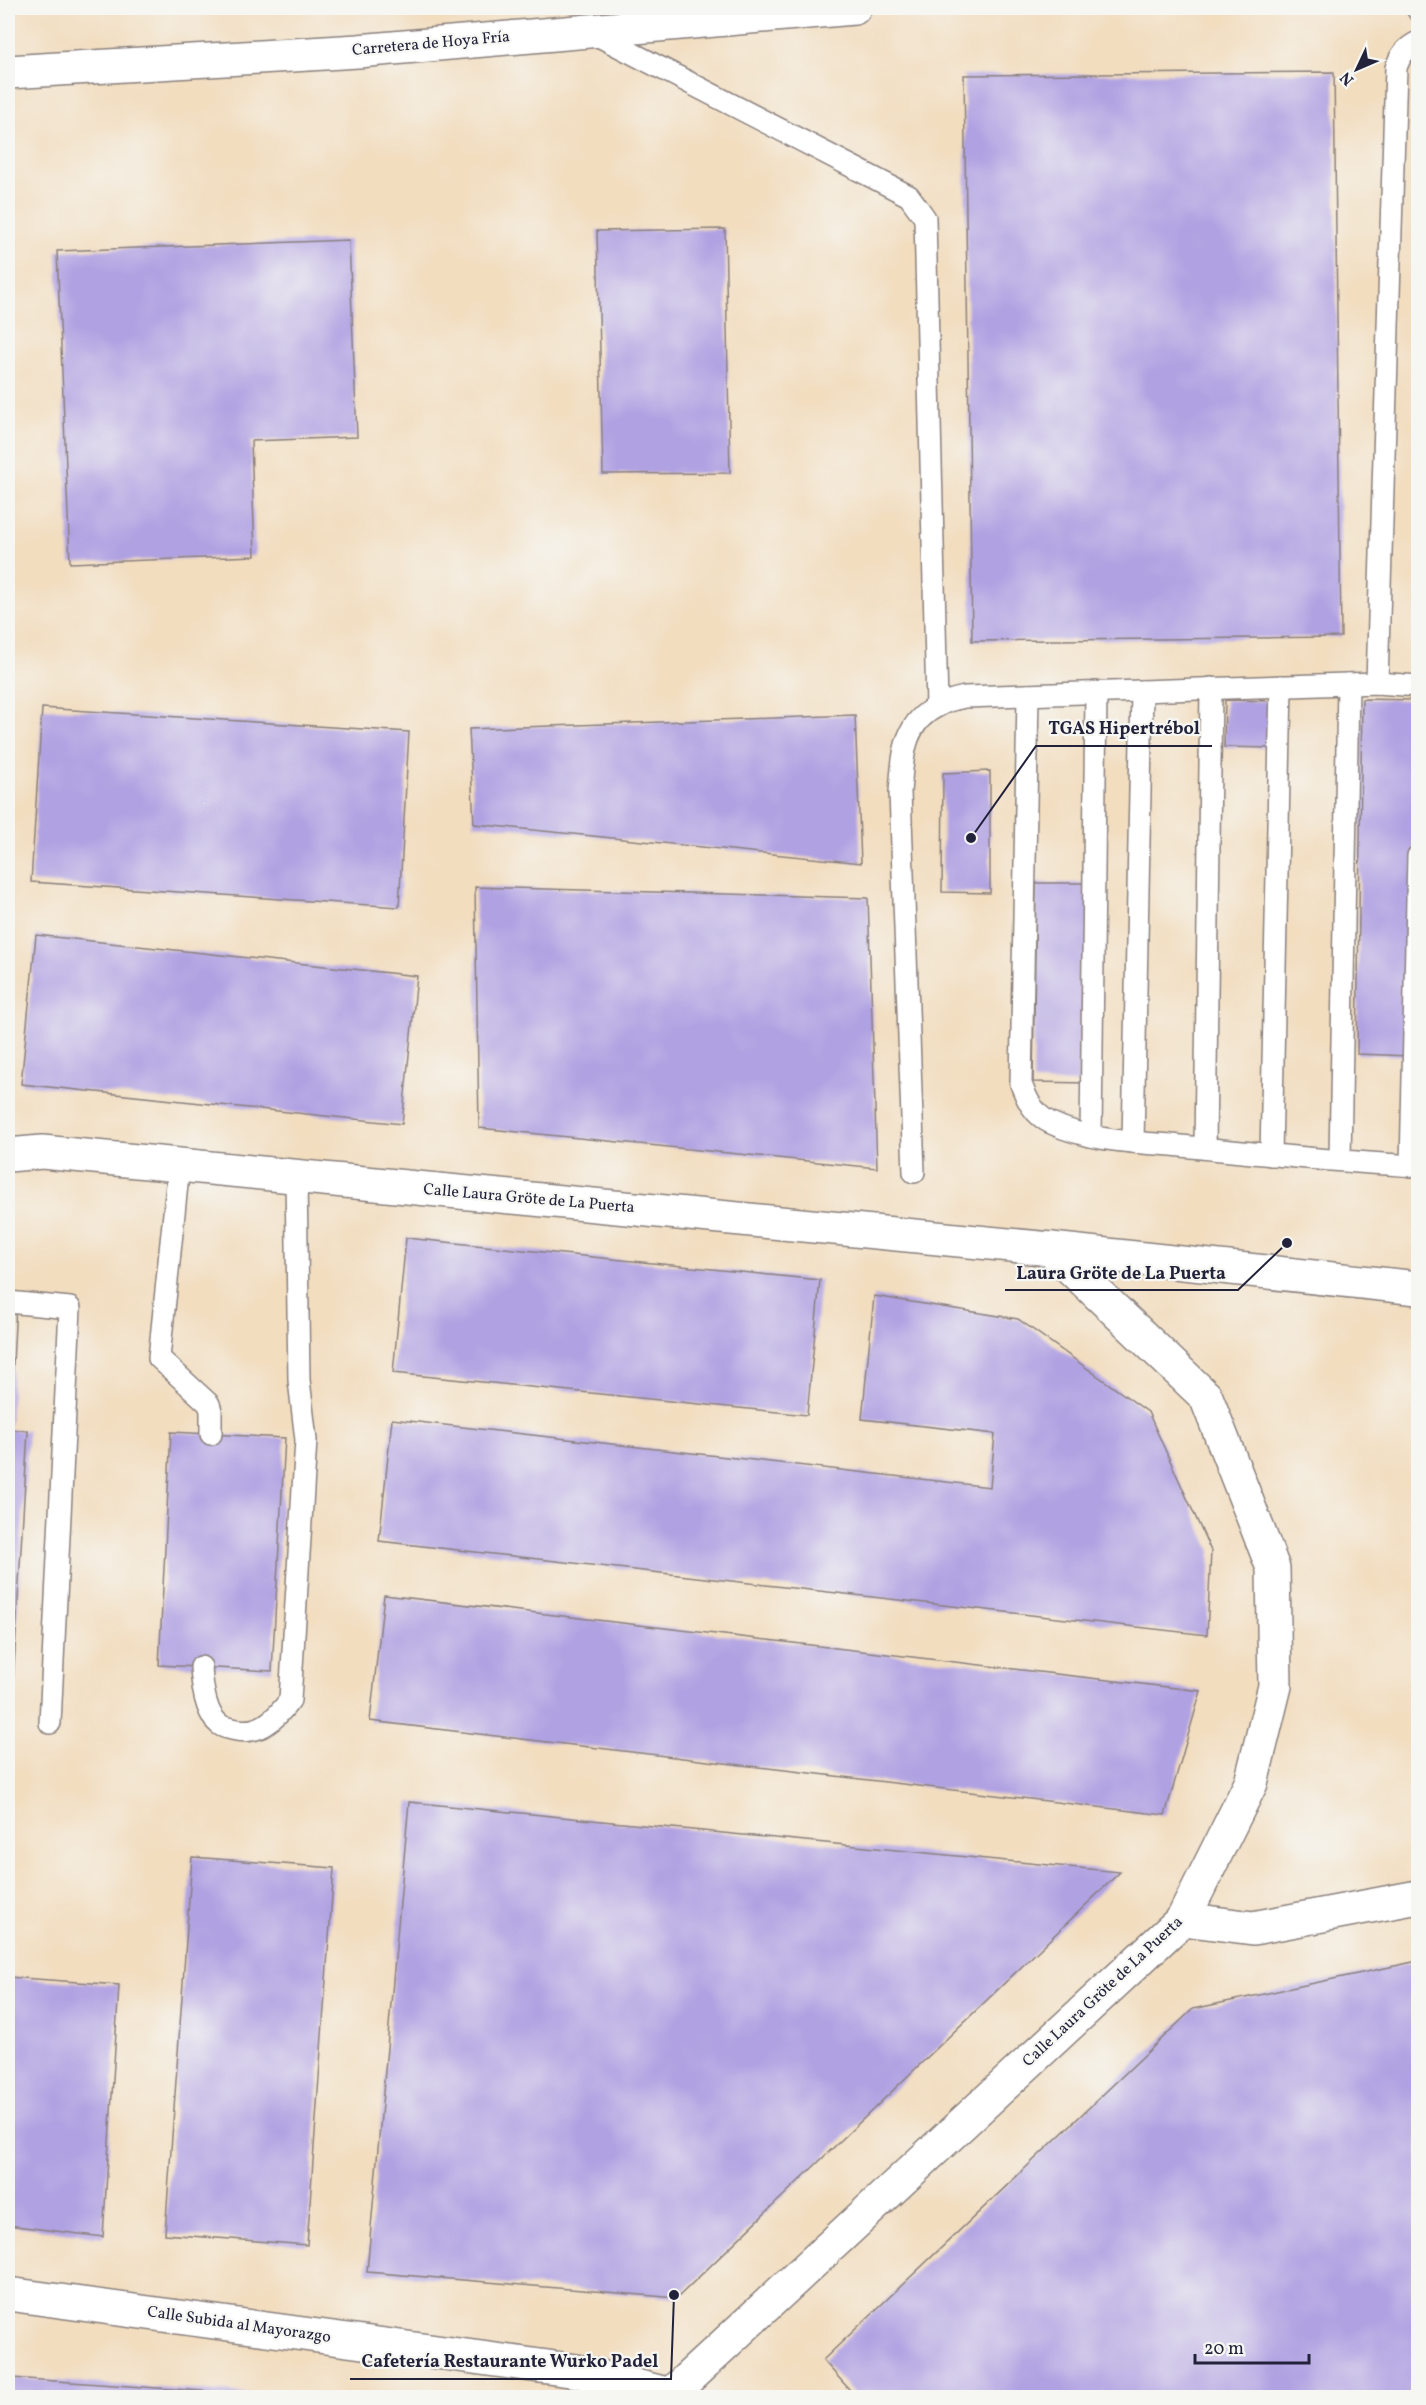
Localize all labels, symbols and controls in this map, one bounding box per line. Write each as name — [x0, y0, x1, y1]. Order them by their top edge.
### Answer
street label: Carretera de Hoya Fría — [351, 26, 511, 62]
north arrow — [1327, 39, 1387, 99]
text: N — [1335, 66, 1360, 90]
callout: TGAS Hipertrébol — [1036, 710, 1212, 746]
text: TGAS Hipertrébol — [1048, 717, 1200, 742]
street label: Calle Laura Gröte de La Puerta — [423, 1179, 636, 1219]
callout: Laura Gröte de La Puerta — [1005, 1254, 1238, 1290]
text: Laura Gröte de La Puerta — [1016, 1262, 1226, 1287]
street label: Calle Laura Gröte de La Puerta — [1018, 1912, 1188, 2072]
street label: Calle Subida al Mayorazgo — [146, 2301, 332, 2349]
scale bar — [1195, 2327, 1309, 2365]
text: 20 m — [1204, 2337, 1244, 2362]
callout: Cafetería Restaurante Wurko Padel — [350, 2343, 671, 2379]
text: Cafetería Restaurante Wurko Padel — [362, 2350, 658, 2375]

